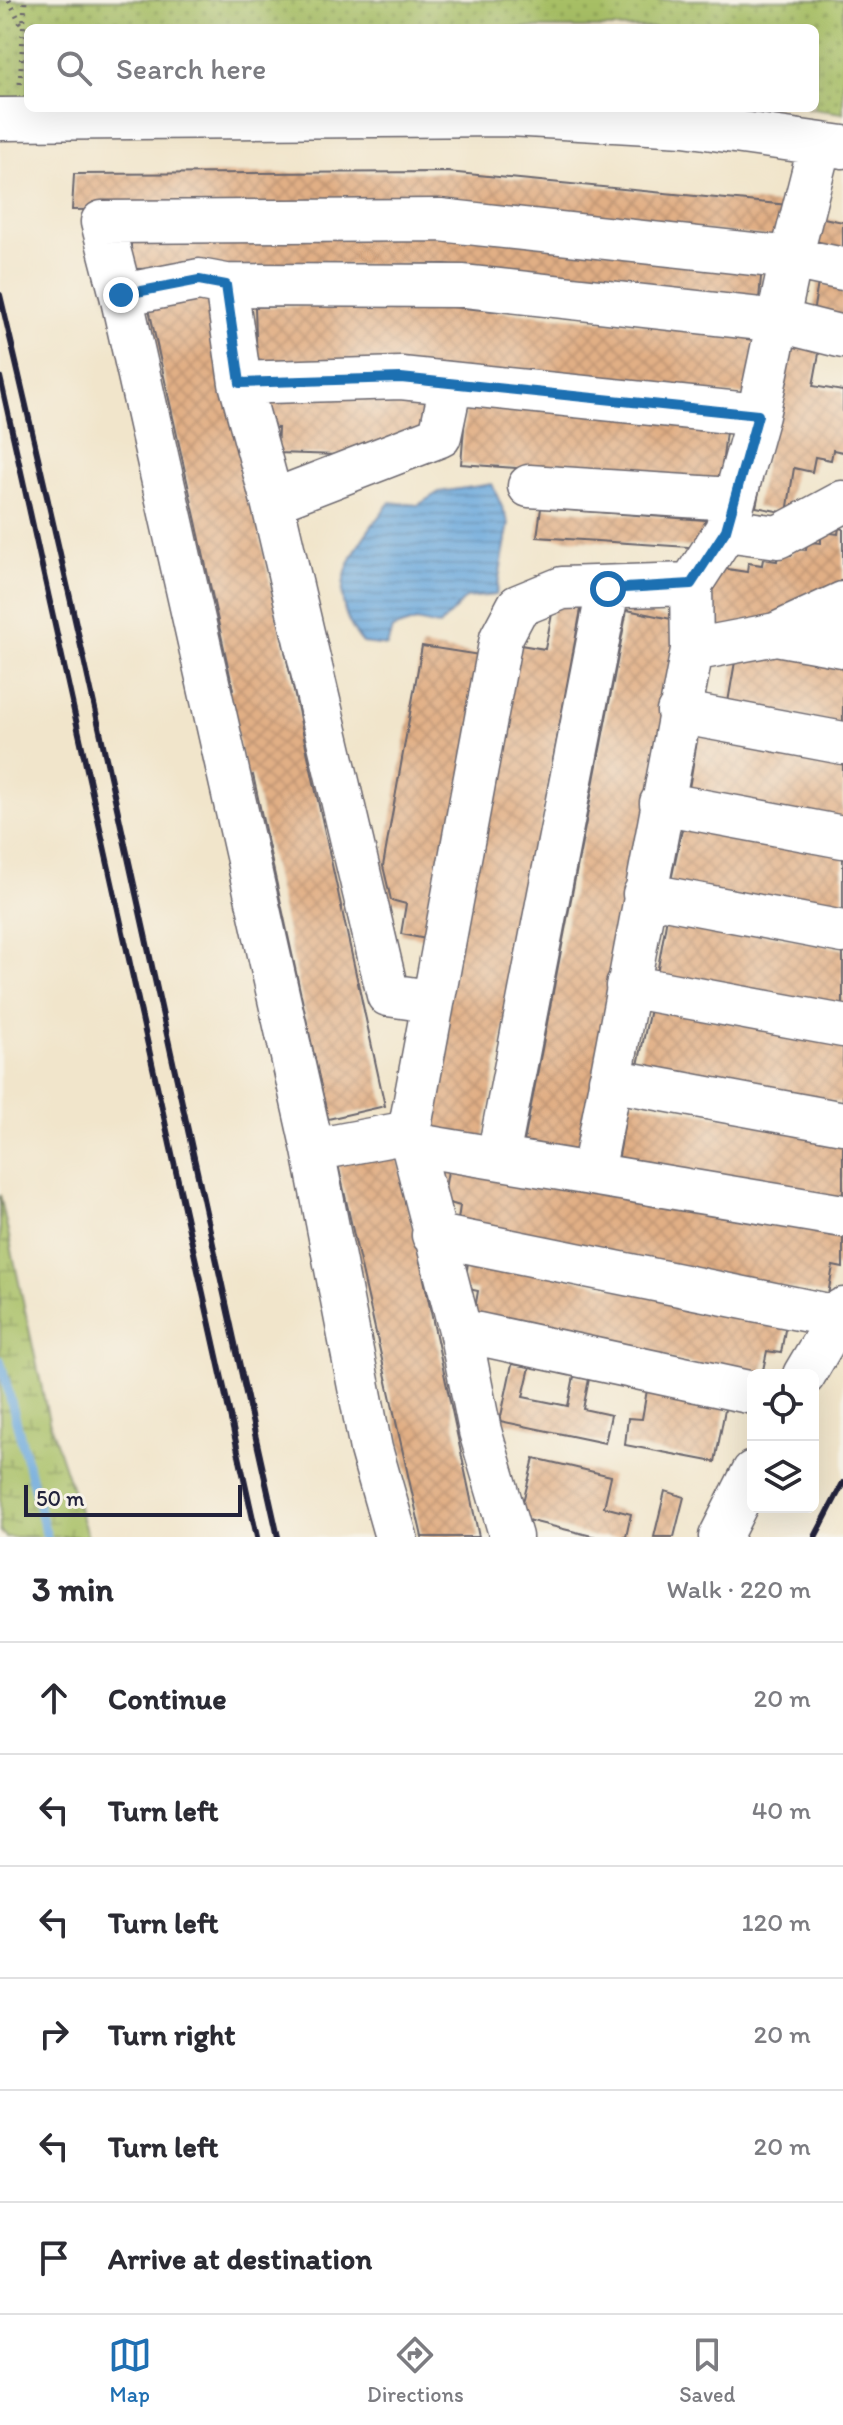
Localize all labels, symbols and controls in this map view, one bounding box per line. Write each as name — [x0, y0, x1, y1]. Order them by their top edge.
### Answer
search box — [24, 24, 819, 112]
icon: search — [52, 46, 96, 90]
text: Search here — [116, 50, 266, 87]
route end — [103, 277, 139, 313]
route start — [590, 571, 626, 607]
map controls — [747, 1369, 819, 1513]
button: locate — [747, 1369, 819, 1441]
button: layers — [747, 1441, 819, 1513]
scale bar — [24, 1481, 242, 1517]
text: 50 m — [36, 1485, 85, 1512]
text: 3 min — [32, 1569, 114, 1610]
text: Walk · 220 m — [667, 1573, 811, 1605]
icon: ahead — [32, 1676, 76, 1720]
text: Continue — [108, 1680, 227, 1717]
text: 20 m — [754, 1682, 811, 1714]
icon: left — [32, 1788, 76, 1832]
text: Turn left — [108, 1792, 219, 1829]
text: 40 m — [752, 1794, 811, 1826]
icon: left — [32, 1900, 76, 1944]
text: Turn left — [108, 1904, 219, 1941]
text: 120 m — [742, 1906, 811, 1938]
icon: right — [32, 2012, 76, 2056]
text: Turn right — [108, 2016, 236, 2053]
text: 20 m — [754, 2018, 811, 2050]
icon: left — [32, 2124, 76, 2168]
text: Turn left — [108, 2128, 219, 2165]
text: 20 m — [754, 2130, 811, 2162]
icon: arrive — [32, 2236, 76, 2280]
text: Arrive at destination — [108, 2240, 372, 2277]
tab: Map — [108, 2333, 152, 2408]
tab: Directions — [367, 2333, 464, 2408]
tab: Saved — [679, 2333, 735, 2408]

